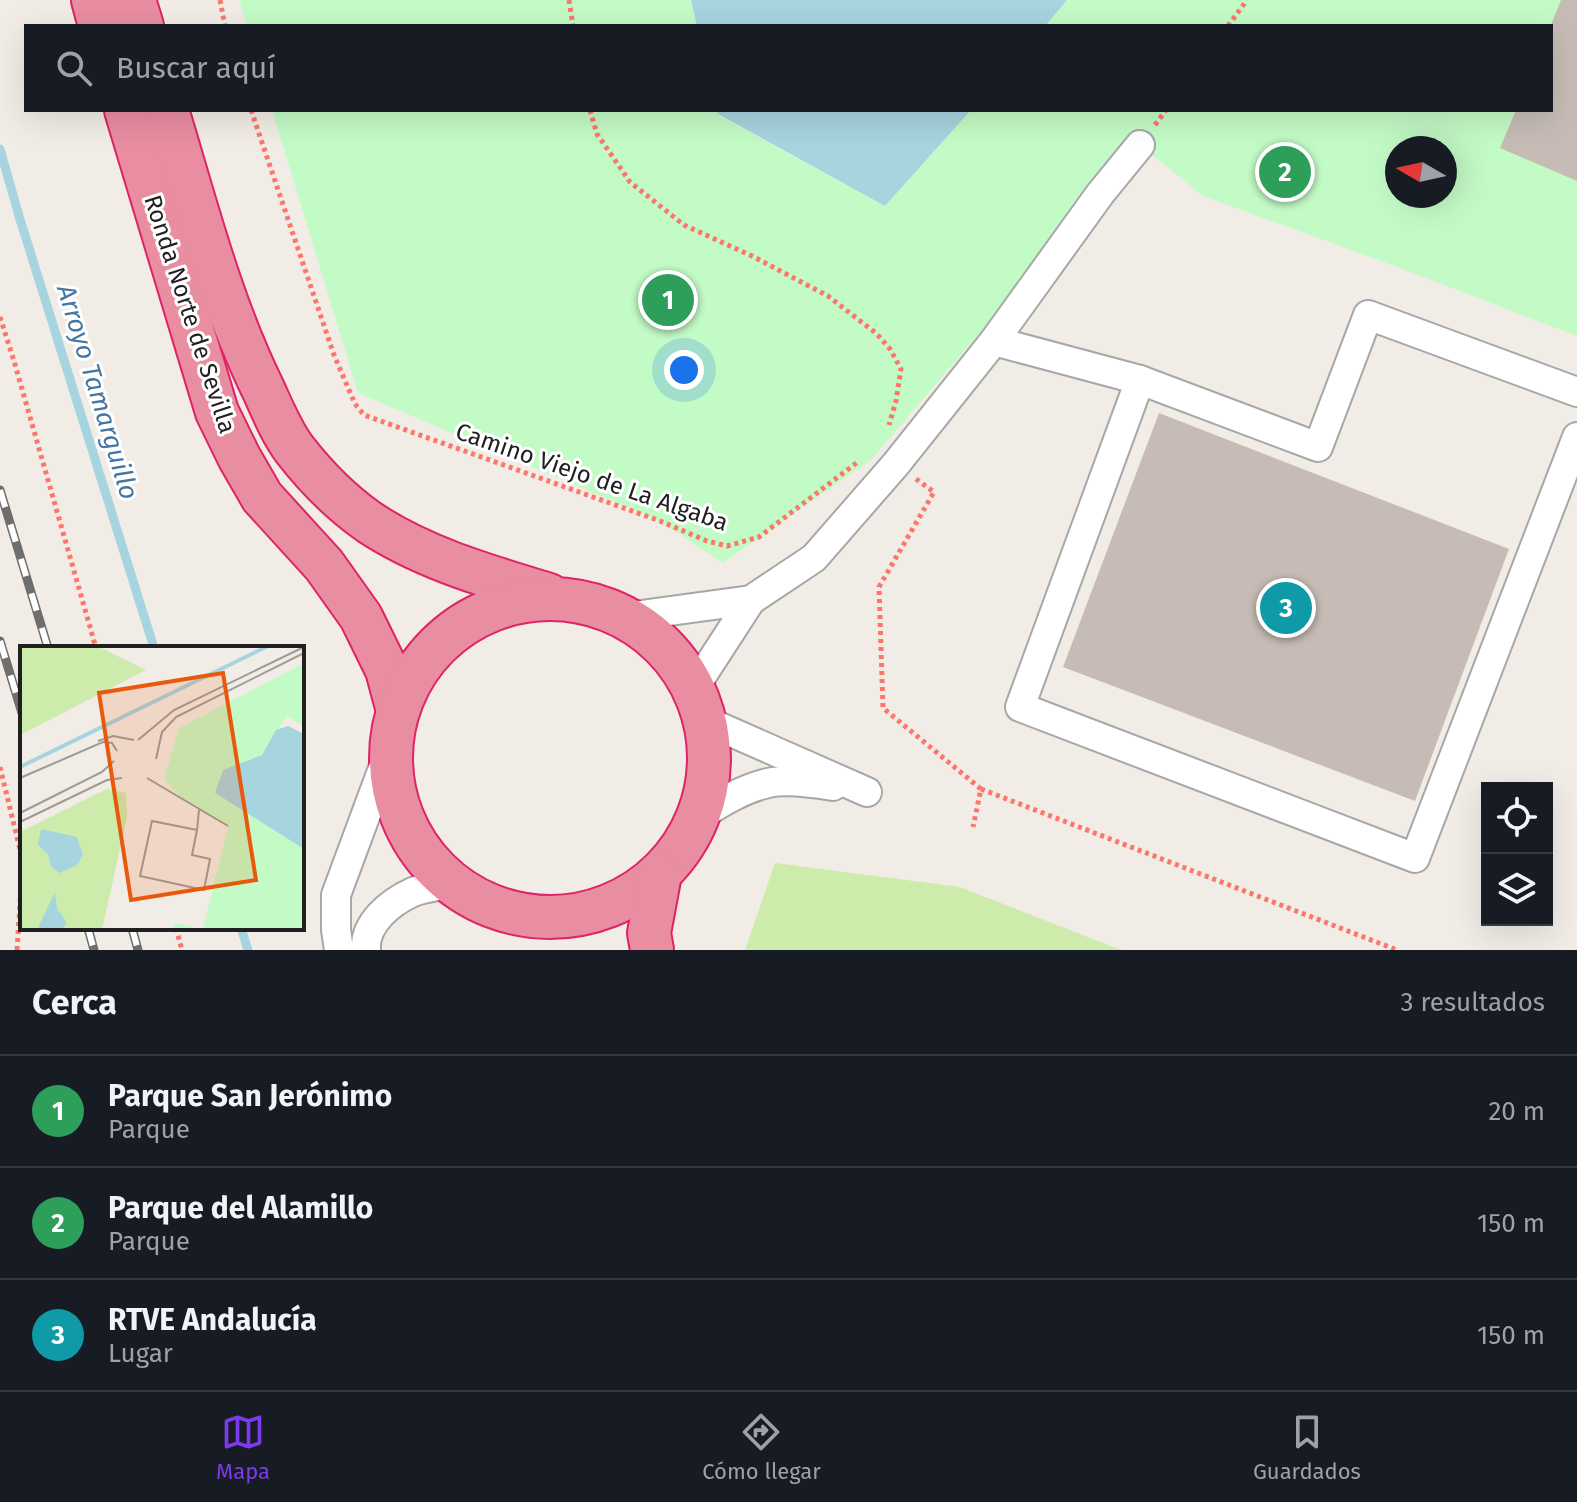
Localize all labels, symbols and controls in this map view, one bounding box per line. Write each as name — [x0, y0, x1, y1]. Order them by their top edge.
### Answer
search box — [24, 24, 1553, 112]
icon: search — [52, 46, 96, 90]
text: Buscar aquí — [116, 50, 276, 86]
north arrow — [1385, 136, 1457, 208]
pin: 2 — [1259, 142, 1311, 202]
street label: Ronda Norte de Sevilla — [138, 191, 242, 437]
pin: 1 — [642, 270, 694, 330]
water label: Arroyo Tamarguillo — [50, 280, 145, 503]
your location — [664, 350, 704, 390]
street label: Camino Viejo de La Algaba — [452, 417, 732, 537]
pin: 3 — [1260, 578, 1312, 638]
inset map — [20, 646, 304, 930]
map controls — [1481, 782, 1553, 926]
button: locate — [1481, 782, 1553, 854]
button: layers — [1481, 854, 1553, 926]
text: Cerca — [32, 982, 117, 1023]
text: 3 resultados — [1401, 987, 1545, 1018]
text: Parque San Jerónimo — [108, 1078, 392, 1114]
text: 1 — [52, 1096, 64, 1127]
text: 20 m — [1488, 1096, 1545, 1127]
text: Parque — [108, 1114, 190, 1145]
text: Parque del Alamillo — [108, 1190, 373, 1226]
text: 2 — [51, 1208, 65, 1239]
text: 150 m — [1477, 1208, 1545, 1239]
text: Parque — [108, 1226, 190, 1257]
text: RTVE Andalucía — [108, 1302, 317, 1338]
text: 3 — [51, 1320, 65, 1351]
text: 150 m — [1477, 1320, 1545, 1351]
text: Lugar — [108, 1338, 173, 1369]
tab: Mapa — [216, 1410, 270, 1485]
tab: Cómo llegar — [702, 1410, 821, 1485]
tab: Guardados — [1253, 1410, 1361, 1485]

